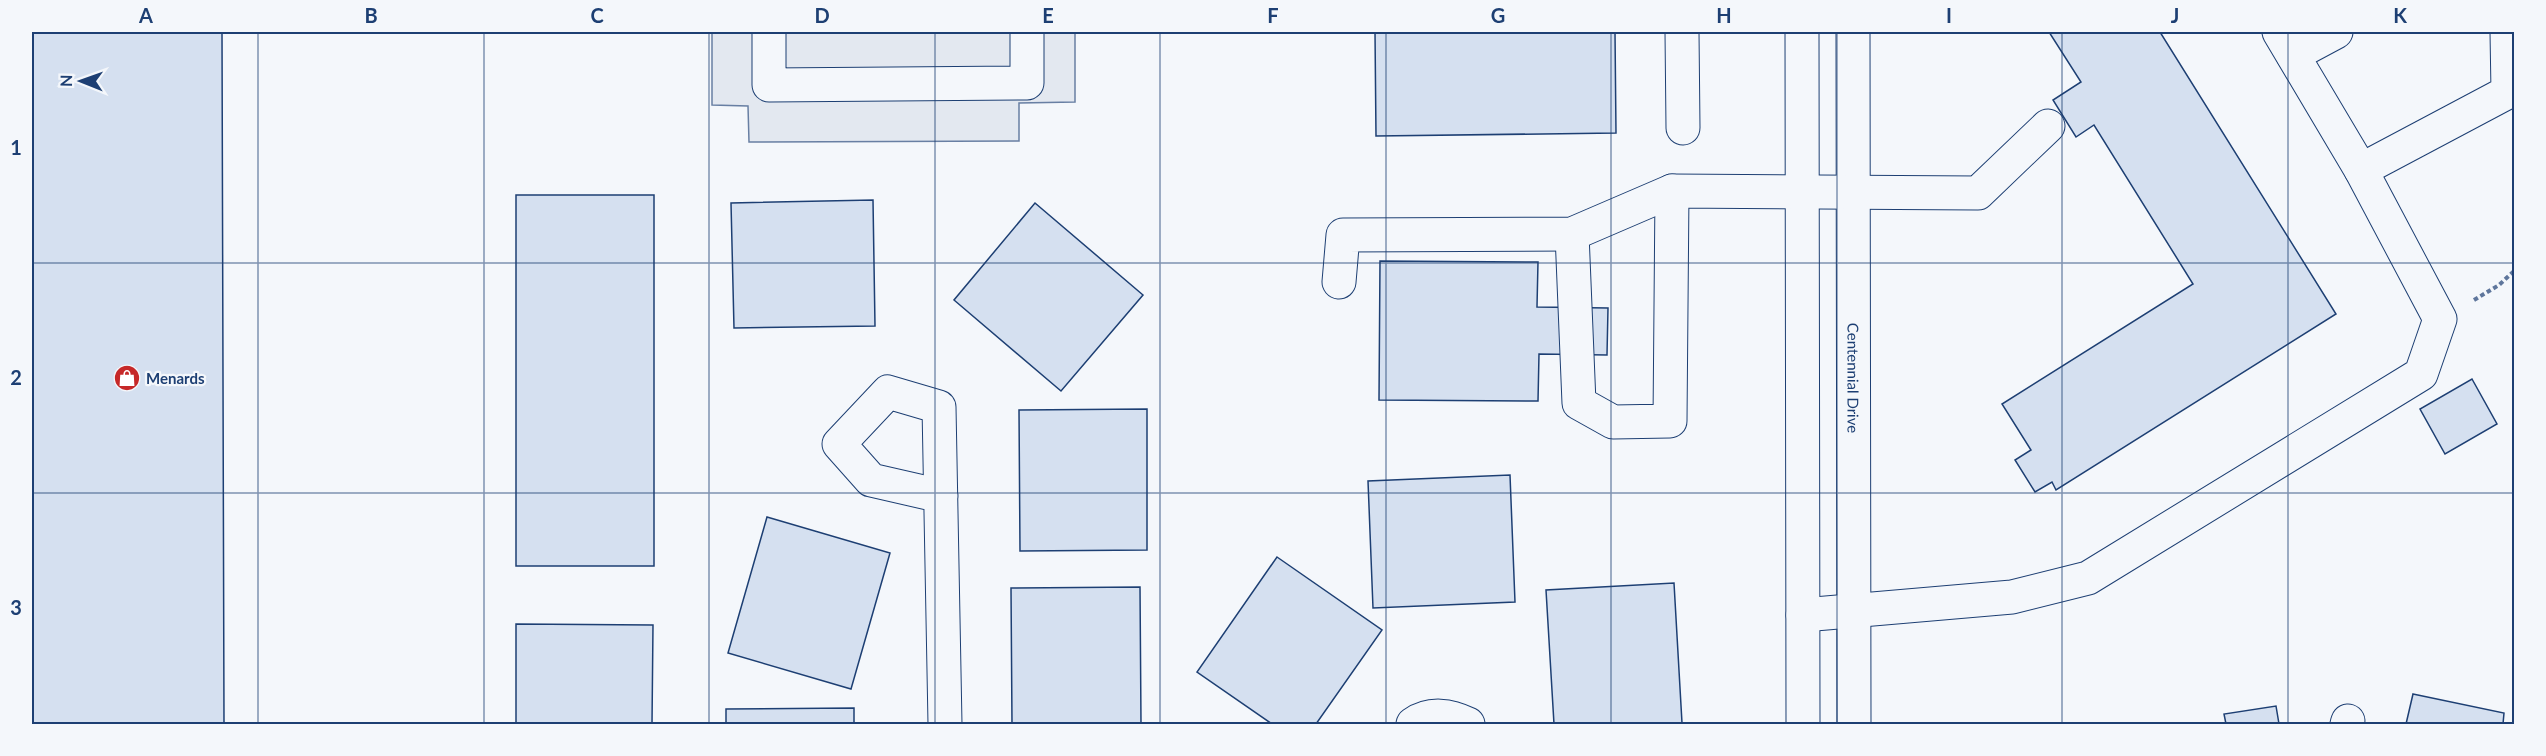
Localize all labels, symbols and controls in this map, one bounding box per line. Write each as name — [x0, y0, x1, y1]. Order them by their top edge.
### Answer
text: A — [138, 3, 153, 27]
text: B — [364, 3, 378, 27]
text: C — [590, 3, 604, 27]
text: D — [814, 3, 830, 27]
text: E — [1042, 3, 1054, 27]
text: F — [1267, 3, 1279, 27]
text: G — [1491, 3, 1505, 27]
text: H — [1716, 3, 1732, 27]
text: I — [1946, 3, 1952, 27]
text: J — [2171, 3, 2179, 27]
text: K — [2393, 3, 2407, 27]
north arrow — [51, 51, 111, 111]
text: N — [56, 74, 75, 87]
text: 1 — [10, 135, 22, 159]
street label: Centennial Drive — [1844, 323, 1863, 433]
shop icon: Menards — [112, 363, 142, 393]
text: 2 — [10, 365, 22, 389]
place label: Menards — [146, 369, 205, 387]
text: 3 — [10, 595, 22, 619]

